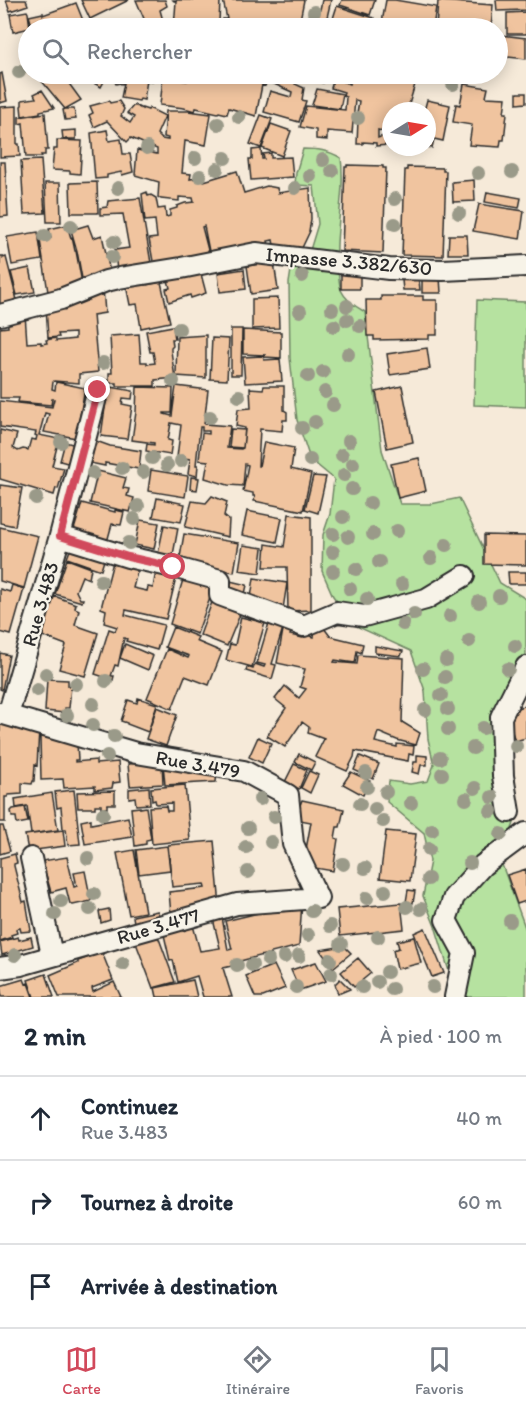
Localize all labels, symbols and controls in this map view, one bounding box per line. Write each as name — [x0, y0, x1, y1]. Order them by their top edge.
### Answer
search box — [18, 18, 508, 84]
icon: search — [39, 35, 72, 68]
text: Rechercher — [87, 38, 192, 65]
north arrow — [382, 102, 436, 156]
street label: Impasse 3.382/630 — [265, 242, 433, 280]
route end — [84, 376, 110, 402]
route start — [159, 553, 185, 579]
street label: Rue 3.483 — [16, 559, 64, 649]
street label: Rue 3.479 — [154, 745, 242, 783]
street label: Rue 3.477 — [114, 903, 202, 949]
text: 2 min — [24, 1020, 86, 1052]
text: À pied · 100 m — [380, 1024, 502, 1048]
text: Continuez — [81, 1093, 178, 1120]
icon: ahead — [24, 1102, 57, 1135]
text: 40 m — [456, 1106, 502, 1130]
text: Rue 3.483 — [81, 1120, 168, 1144]
icon: right — [24, 1186, 57, 1219]
text: Tournez à droite — [81, 1189, 233, 1216]
text: 60 m — [458, 1190, 502, 1214]
icon: arrive — [24, 1270, 57, 1303]
text: Arrivée à destination — [81, 1273, 277, 1300]
tab: Carte — [62, 1343, 101, 1398]
tab: Itinéraire — [226, 1343, 290, 1398]
tab: Favoris — [415, 1343, 464, 1398]

